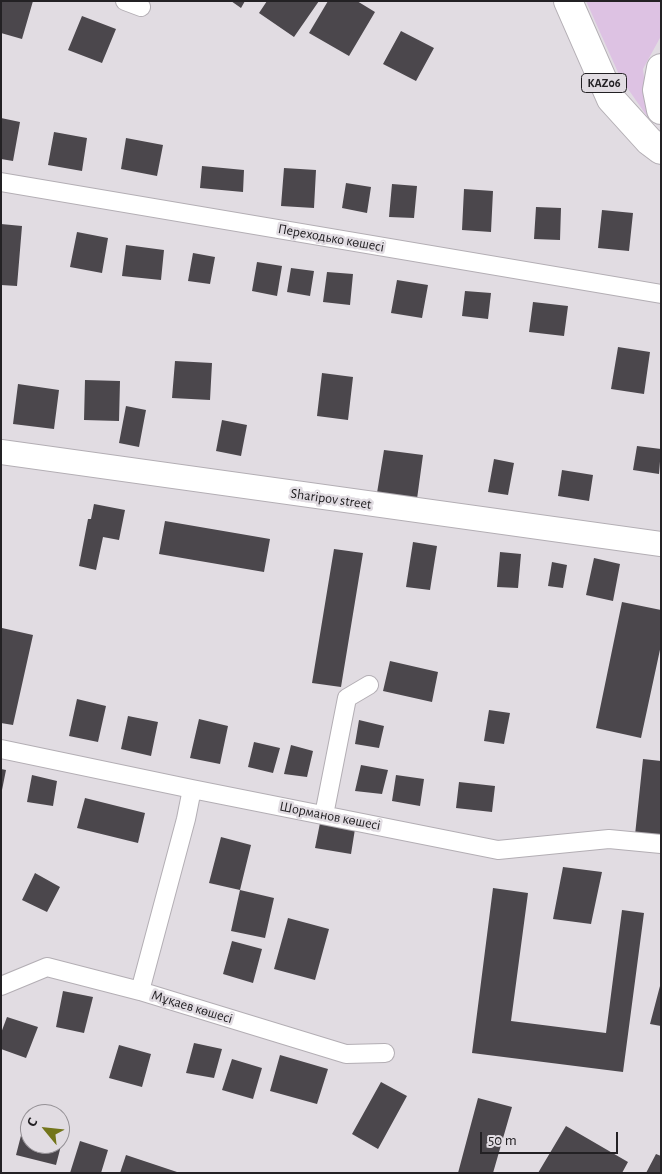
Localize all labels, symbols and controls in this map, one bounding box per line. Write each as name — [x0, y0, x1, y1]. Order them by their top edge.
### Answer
road number: KАZ06 — [582, 74, 626, 92]
street label: Переходько көшесі — [276, 220, 386, 256]
street label: Sharipov street — [289, 485, 373, 513]
street label: Шорманов көшесі — [278, 798, 382, 834]
street label: Мұқаев көшесі — [149, 987, 235, 1027]
north arrow — [20, 1104, 70, 1154]
text: С — [25, 1116, 41, 1129]
scale bar — [482, 1122, 620, 1154]
text: 50 m — [488, 1133, 517, 1148]

